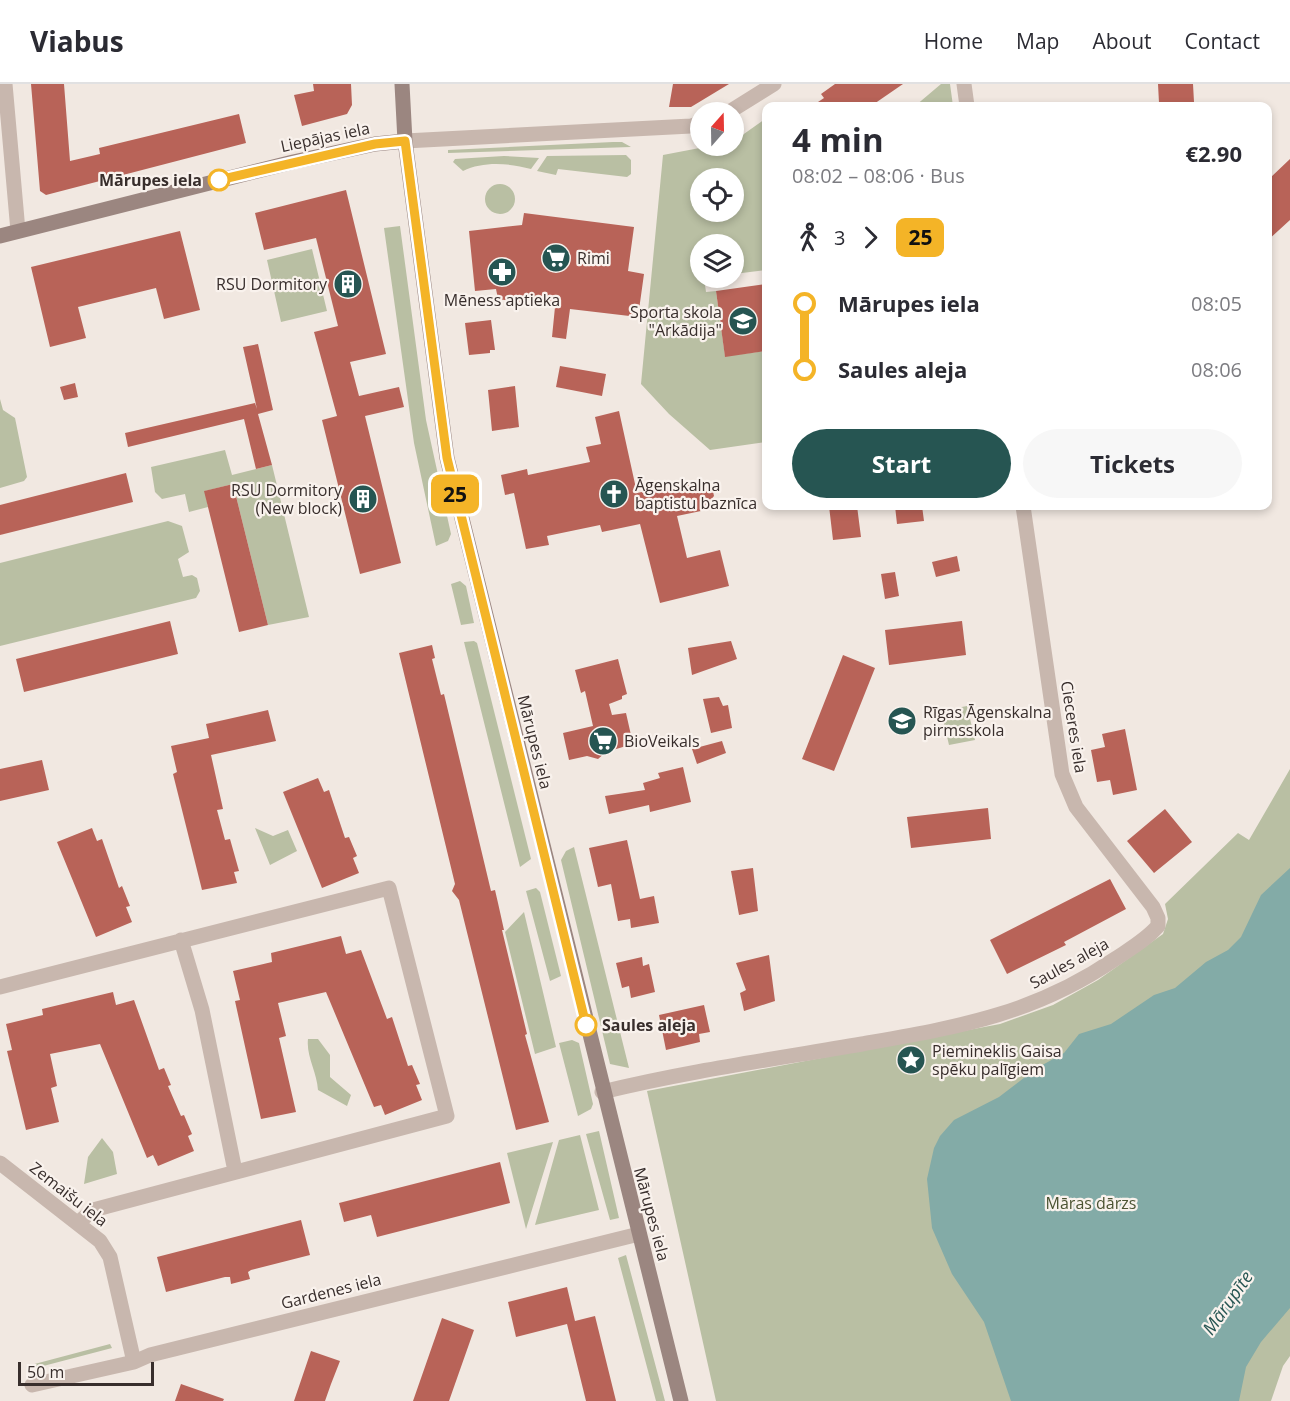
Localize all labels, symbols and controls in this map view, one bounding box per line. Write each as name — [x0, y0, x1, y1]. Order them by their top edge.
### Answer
text: Viabus — [30, 22, 124, 60]
text: Home — [924, 27, 983, 55]
text: Map — [1016, 27, 1059, 55]
text: About — [1092, 27, 1152, 55]
text: Contact — [1185, 27, 1260, 55]
north arrow — [690, 102, 744, 156]
map controls — [690, 102, 744, 288]
street label: Liepājas iela — [278, 117, 372, 157]
text: 4 min — [792, 117, 884, 162]
text: €2.90 — [1185, 138, 1242, 168]
text: 08:02 – 08:06 · Bus — [792, 162, 965, 189]
button: locate — [690, 168, 744, 222]
place label: Mārupes iela — [99, 169, 202, 191]
marker: Mārupes iela — [208, 169, 230, 191]
icon: walk — [792, 221, 825, 254]
icon: forward — [854, 221, 887, 254]
text: 25 — [908, 223, 932, 251]
text: 3 — [834, 224, 845, 251]
button: layers — [690, 234, 744, 288]
supermarket icon: Rimi — [540, 242, 572, 274]
place label: Rimi — [577, 247, 610, 269]
pharmacy icon: Mēness aptieka — [486, 256, 518, 288]
building icon: RSU Dormitory — [332, 268, 364, 300]
place label: RSU Dormitory — [216, 273, 328, 295]
text: Mārupes iela — [838, 288, 980, 318]
place label: Mēness aptieka — [444, 289, 560, 311]
text: 08:05 — [1191, 290, 1242, 317]
place label: Sporta skola "Arkādija" — [630, 301, 722, 341]
school or university icon: Sporta skola "Arkādija" — [727, 305, 759, 337]
text: Saules aleja — [838, 354, 967, 384]
text: 08:06 — [1191, 356, 1242, 383]
button: Start — [792, 429, 1011, 498]
button: Tickets — [1023, 429, 1242, 498]
line badge: 25 — [428, 474, 482, 514]
place label: Āgenskalna baptistu baznīca — [635, 474, 757, 514]
church icon: Āgenskalna baptistu baznīca — [598, 478, 630, 510]
place label: RSU Dormitory (New block) — [231, 479, 343, 519]
text: 25 — [443, 480, 467, 508]
building icon: RSU Dormitory (New block) — [347, 483, 379, 515]
street label: Cieceres iela — [1056, 679, 1092, 775]
street label: Mārupes iela — [513, 693, 557, 791]
place label: Rīgas Āgenskalna pirmsskola — [923, 701, 1052, 741]
school or university icon: Rīgas Āgenskalna pirmsskola — [886, 705, 918, 737]
supermarket icon: BioVeikals — [587, 725, 619, 757]
place label: BioVeikals — [624, 730, 700, 752]
street label: Saules aleja — [1026, 932, 1112, 994]
marker: Saules aleja — [575, 1014, 597, 1036]
place label: Saules aleja — [602, 1014, 696, 1036]
place label: Piemineklis Gaisa spēku palīgiem — [932, 1040, 1062, 1080]
place icon: Piemineklis Gaisa spēku palīgiem — [895, 1044, 927, 1076]
street label: Zemaišu iela — [25, 1157, 113, 1231]
street label: Mārupes iela — [629, 1165, 675, 1263]
park label: Māras dārzs — [1046, 1192, 1136, 1214]
water label: Mārupīte — [1197, 1266, 1258, 1339]
street label: Gardenes iela — [279, 1268, 383, 1314]
scale bar — [18, 1359, 154, 1386]
text: 50 m — [27, 1361, 64, 1383]

